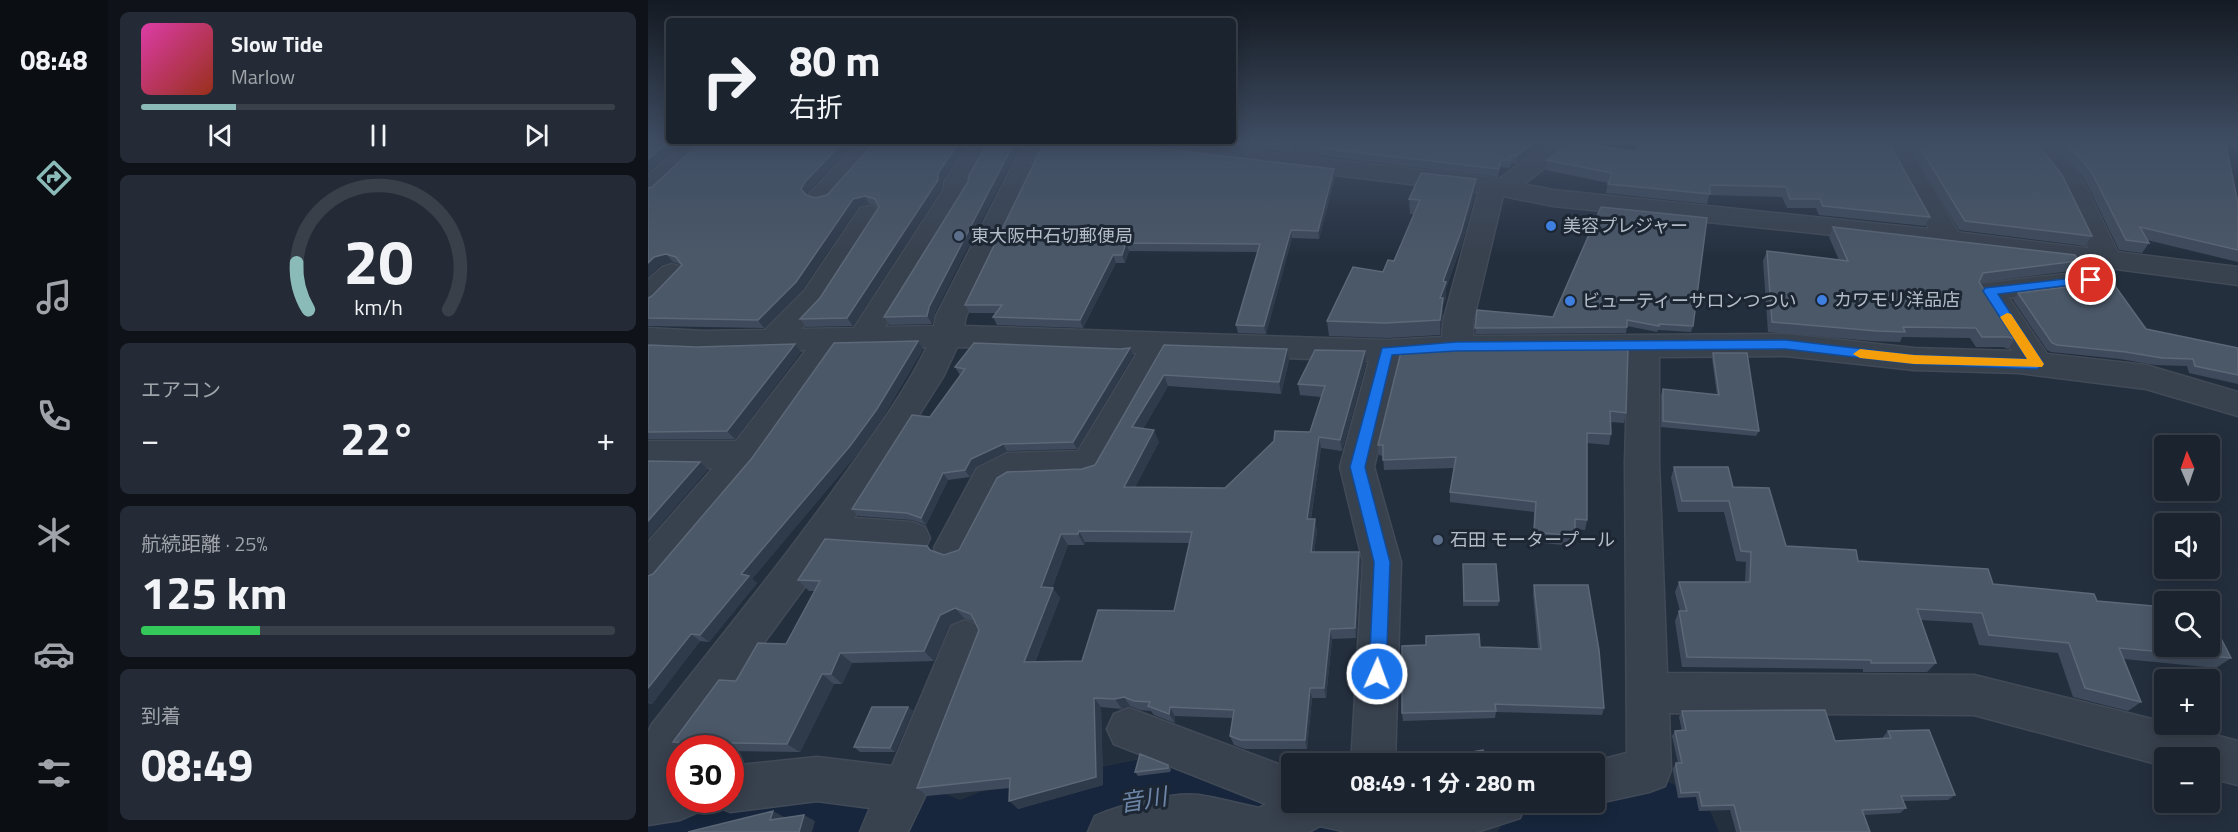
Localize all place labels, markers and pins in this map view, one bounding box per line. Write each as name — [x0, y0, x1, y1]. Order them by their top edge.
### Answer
place label: 美容プレジャー — [1563, 212, 1688, 239]
marker: 美容プレジャー — [1544, 219, 1558, 233]
place label: 東大阪中石切郵便局 — [971, 222, 1133, 249]
marker: 東大阪中石切郵便局 — [952, 229, 966, 243]
pin — [2065, 254, 2116, 305]
place label: カワモリ洋品店 — [1834, 286, 1960, 313]
place label: ビューティーサロンつつい — [1582, 287, 1797, 314]
marker: カワモリ洋品店 — [1815, 293, 1829, 307]
marker: ビューティーサロンつつい — [1563, 294, 1577, 308]
place label: 石田 モータープール — [1450, 526, 1615, 553]
marker: 石田 モータープール — [1431, 533, 1445, 547]

